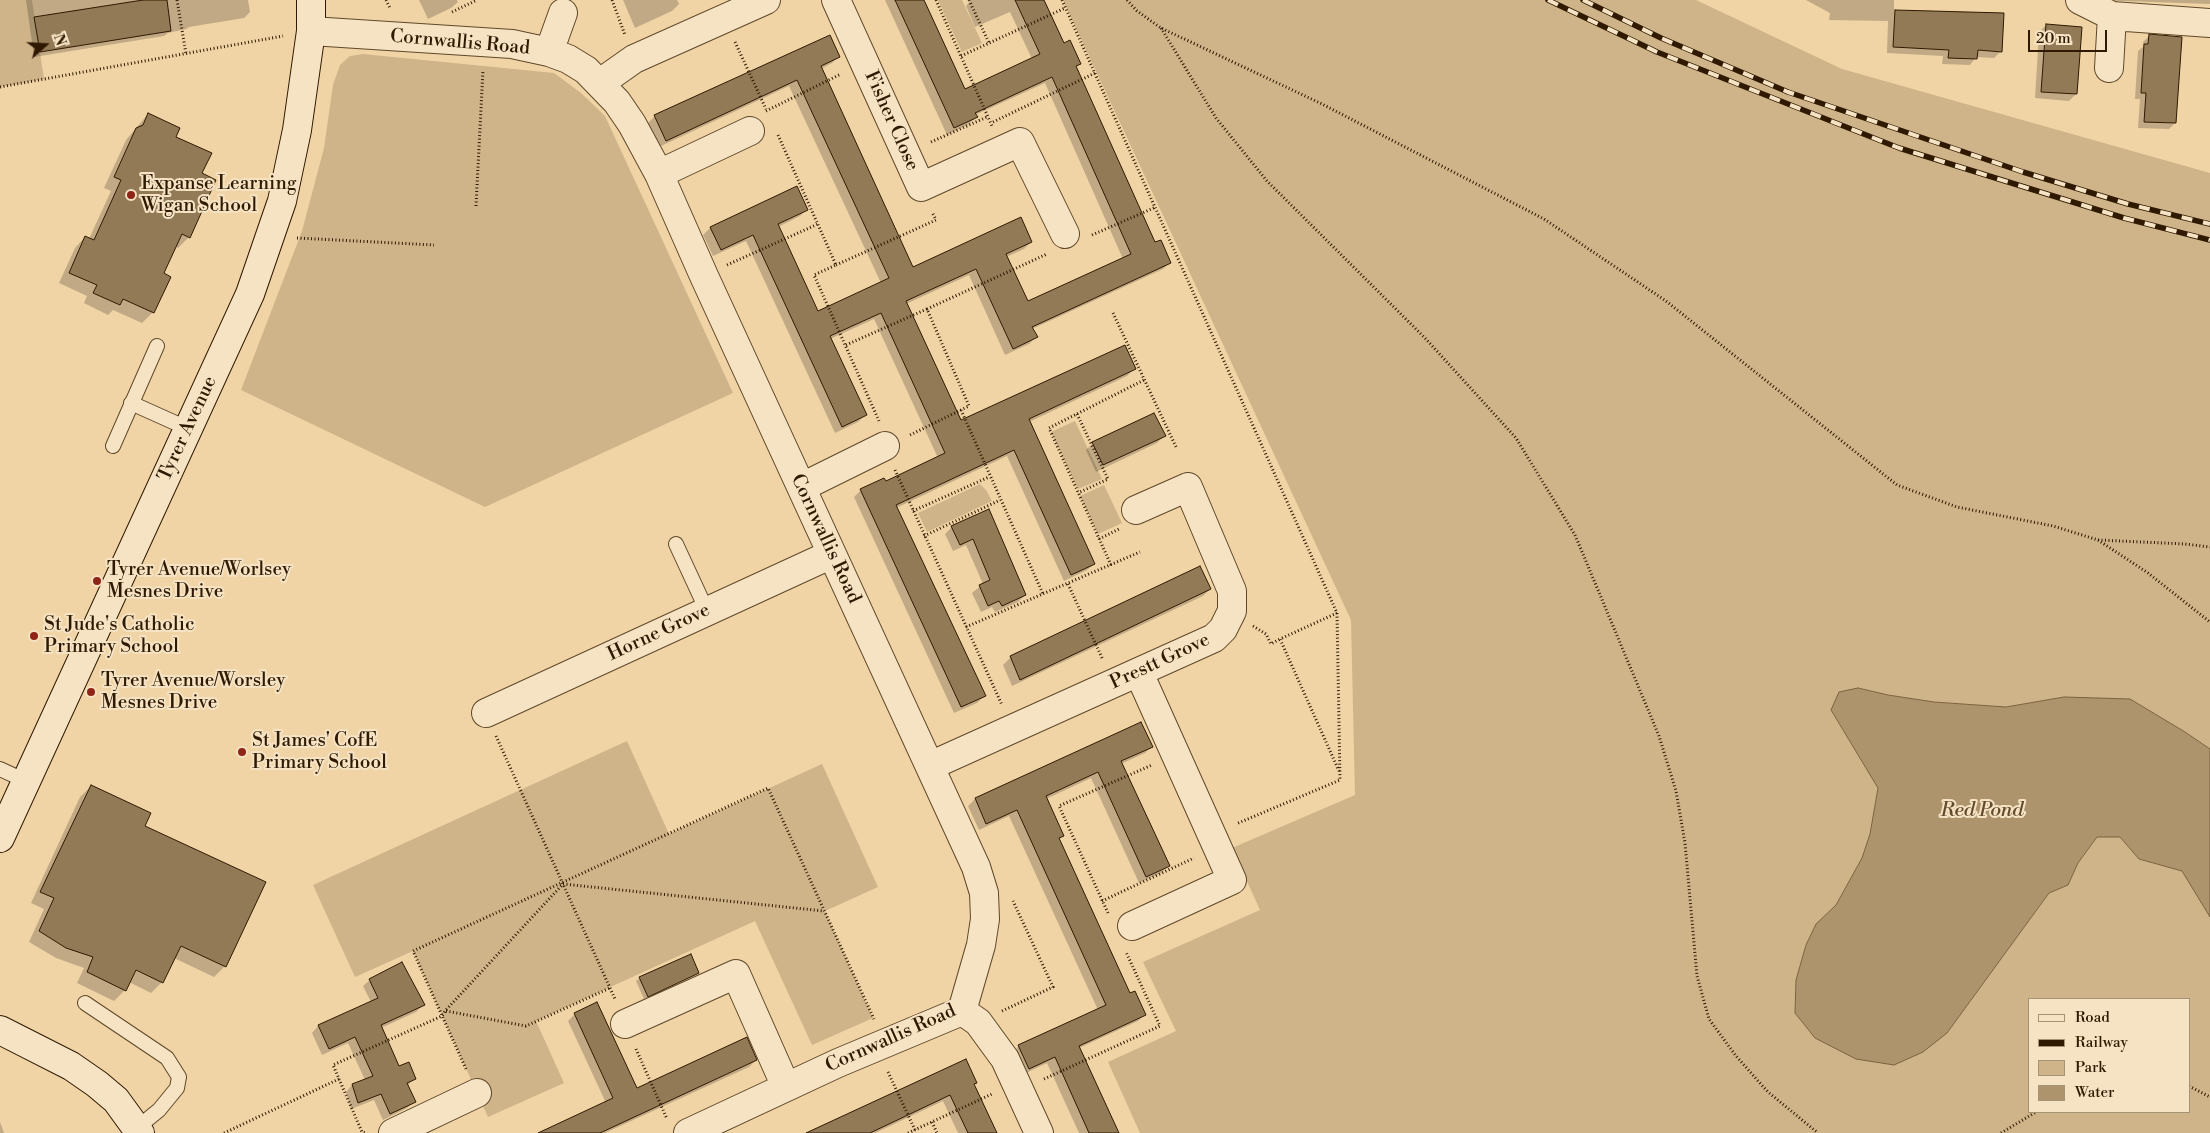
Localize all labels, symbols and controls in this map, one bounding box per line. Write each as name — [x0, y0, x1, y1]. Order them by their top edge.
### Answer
north arrow — [20, 20, 70, 70]
scale bar — [2030, 20, 2109, 52]
street label: Cornwallis Road — [389, 26, 531, 60]
text: 20 m — [2036, 29, 2071, 48]
text: N — [49, 32, 69, 48]
street label: Fisher Close — [859, 67, 923, 175]
place label: Expanse Learning Wigan School — [141, 173, 297, 217]
marker: Expanse Learning Wigan School — [125, 189, 137, 201]
street label: Tyrer Avenue — [154, 373, 222, 485]
street label: Cornwallis Road — [785, 471, 865, 607]
place label: Tyrer Avenue/Worlsey Mesnes Drive — [107, 559, 291, 603]
marker: Tyrer Avenue/Worlsey Mesnes Drive — [91, 575, 103, 587]
street label: Horne Grove — [604, 599, 714, 667]
place label: St Jude's Catholic Primary School — [44, 614, 194, 658]
street label: Prestt Grove — [1106, 629, 1214, 695]
marker: St Jude's Catholic Primary School — [28, 630, 40, 642]
place label: Tyrer Avenue/Worsley Mesnes Drive — [101, 670, 285, 714]
marker: Tyrer Avenue/Worsley Mesnes Drive — [85, 686, 97, 698]
place label: St James' CofE Primary School — [252, 730, 387, 774]
marker: St James' CofE Primary School — [236, 746, 248, 758]
water label: Red Pond — [1941, 799, 2023, 823]
legend — [2028, 998, 2190, 1113]
street label: Cornwallis Road — [822, 1000, 960, 1078]
text: Road — [2075, 1008, 2110, 1027]
text: Railway — [2075, 1033, 2128, 1052]
text: Park — [2075, 1058, 2106, 1077]
text: Water — [2075, 1083, 2114, 1102]

